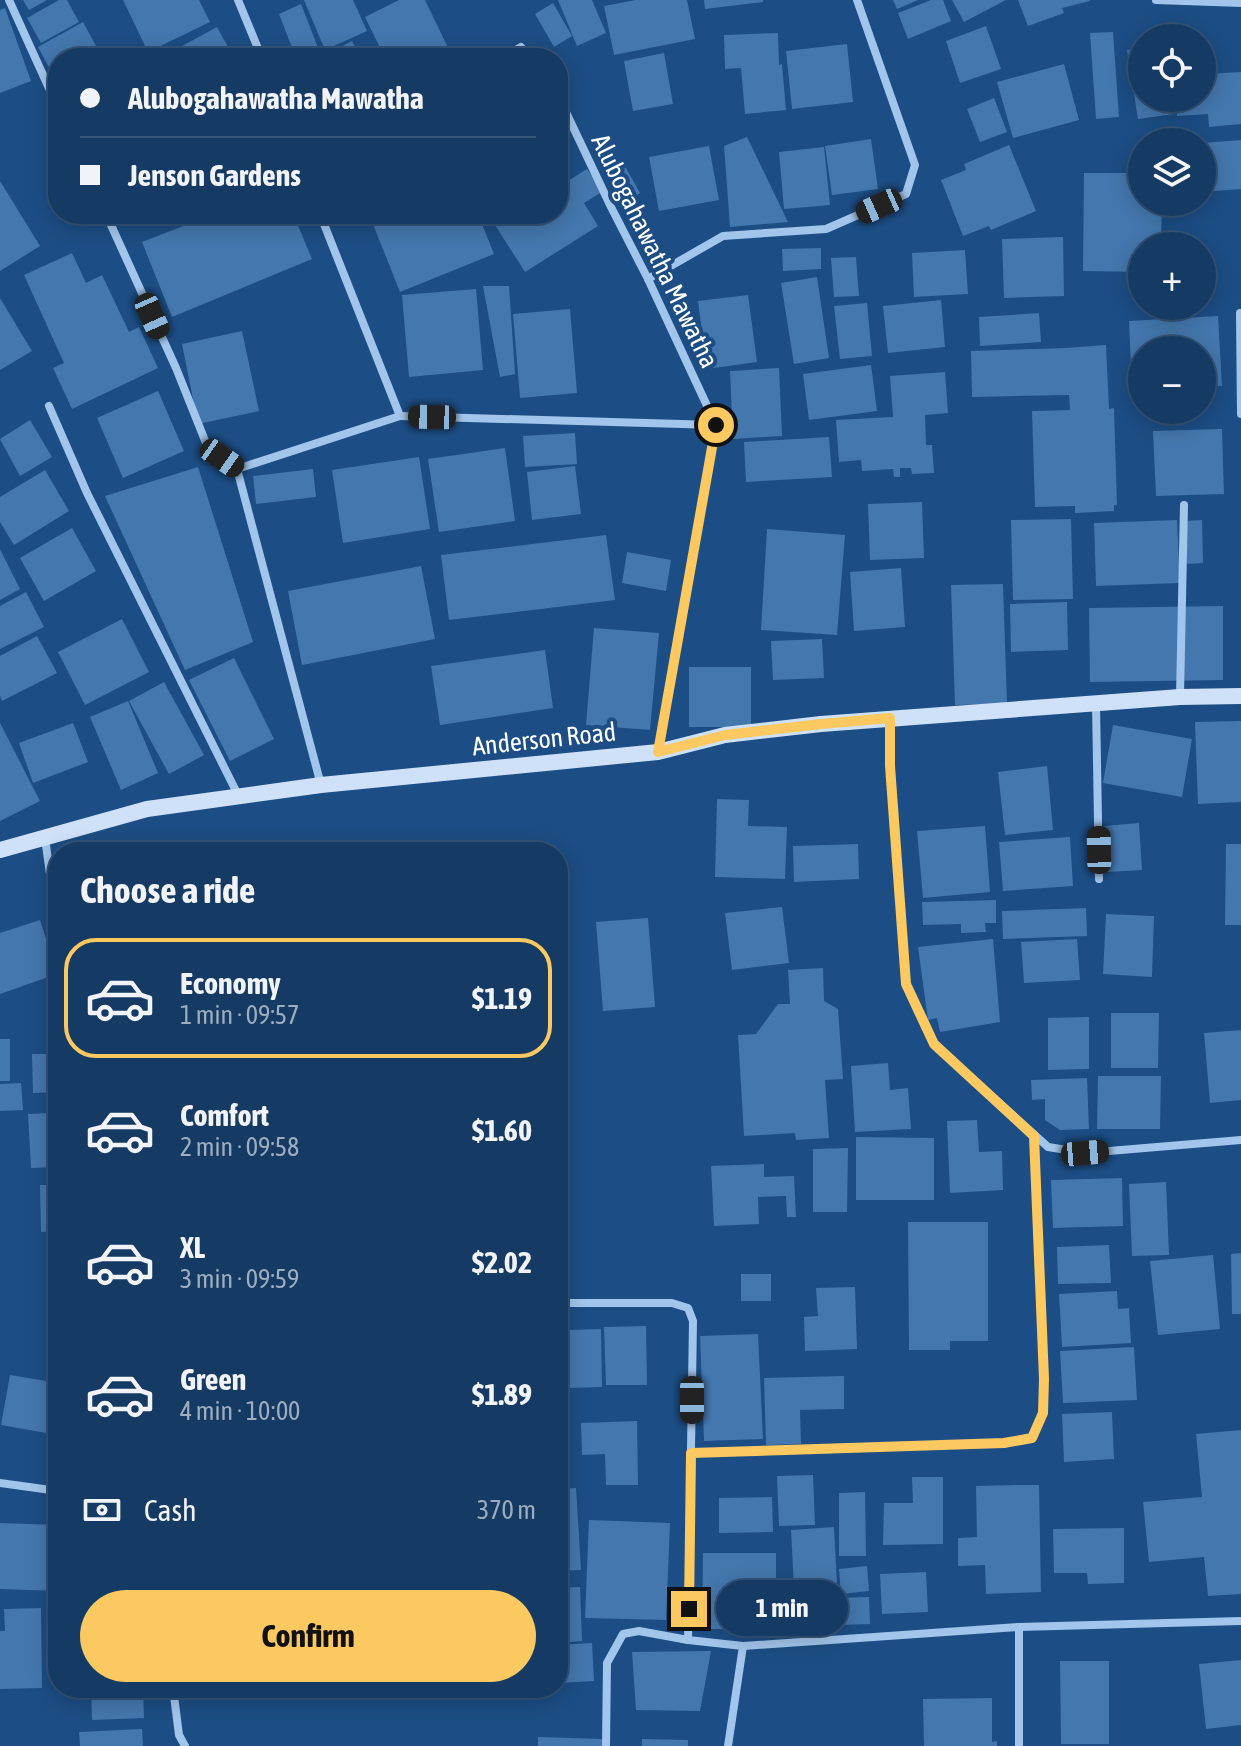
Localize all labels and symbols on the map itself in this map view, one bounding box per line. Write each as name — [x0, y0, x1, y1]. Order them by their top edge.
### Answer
street label: Alubogahawatha Mawatha — [585, 129, 725, 373]
car — [852, 185, 906, 227]
car — [131, 289, 173, 343]
car — [408, 405, 456, 429]
route start — [698, 407, 734, 443]
car — [195, 434, 249, 482]
street label: Anderson Road — [471, 717, 617, 761]
car — [1087, 826, 1111, 874]
car — [1060, 1139, 1110, 1167]
car — [680, 1376, 704, 1424]
callout: 1 min — [717, 1581, 849, 1637]
route end — [671, 1591, 707, 1627]

